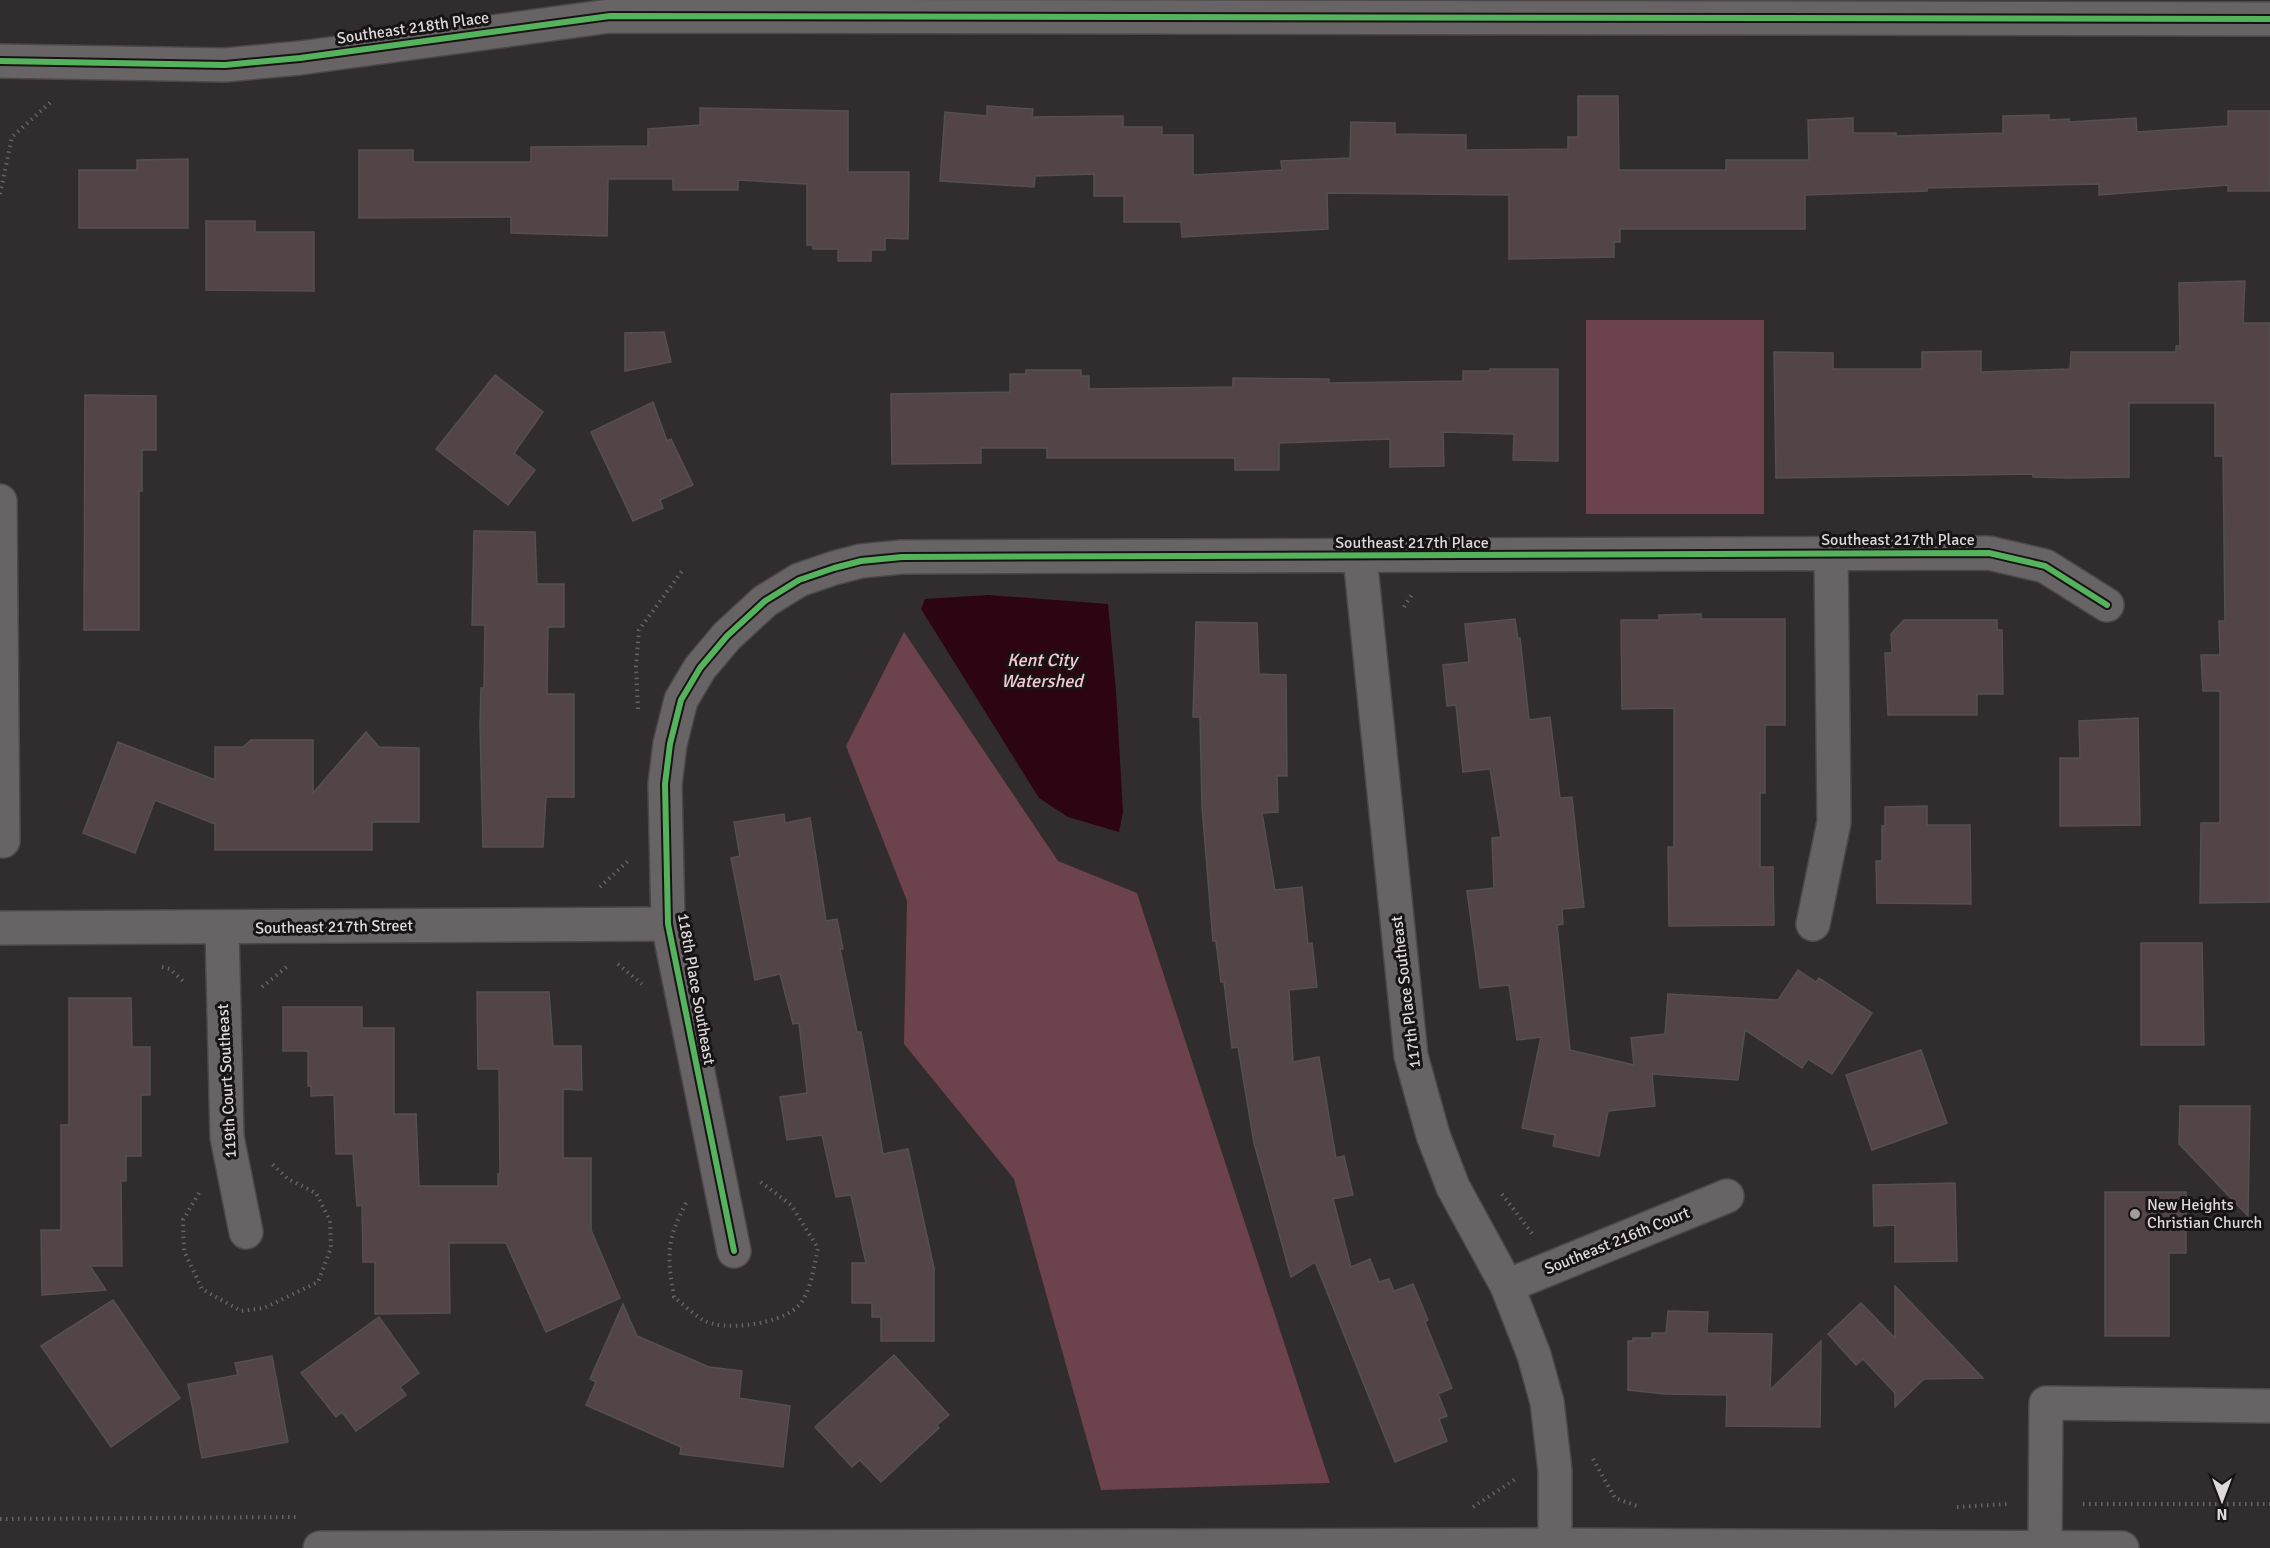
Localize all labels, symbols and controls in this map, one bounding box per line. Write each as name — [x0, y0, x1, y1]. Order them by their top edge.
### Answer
street label: Southeast 218th Place — [336, 7, 490, 49]
street label: Southeast 217th Place — [1821, 530, 1975, 550]
street label: Southeast 217th Place — [1335, 533, 1489, 553]
water label: Kent City Watershed — [1001, 649, 1085, 692]
street label: 118th Place Southeast — [673, 912, 719, 1067]
street label: 117th Place Southeast — [1387, 914, 1425, 1069]
street label: Southeast 217th Street — [255, 916, 414, 938]
street label: 119th Court Southeast — [213, 1003, 241, 1159]
place label: New Heights Christian Church — [2147, 1195, 2262, 1233]
street label: Southeast 216th Court — [1542, 1203, 1693, 1279]
marker: New Heights Christian Church — [2128, 1207, 2142, 1221]
north arrow — [2192, 1470, 2252, 1530]
text: N — [2216, 1504, 2228, 1524]

